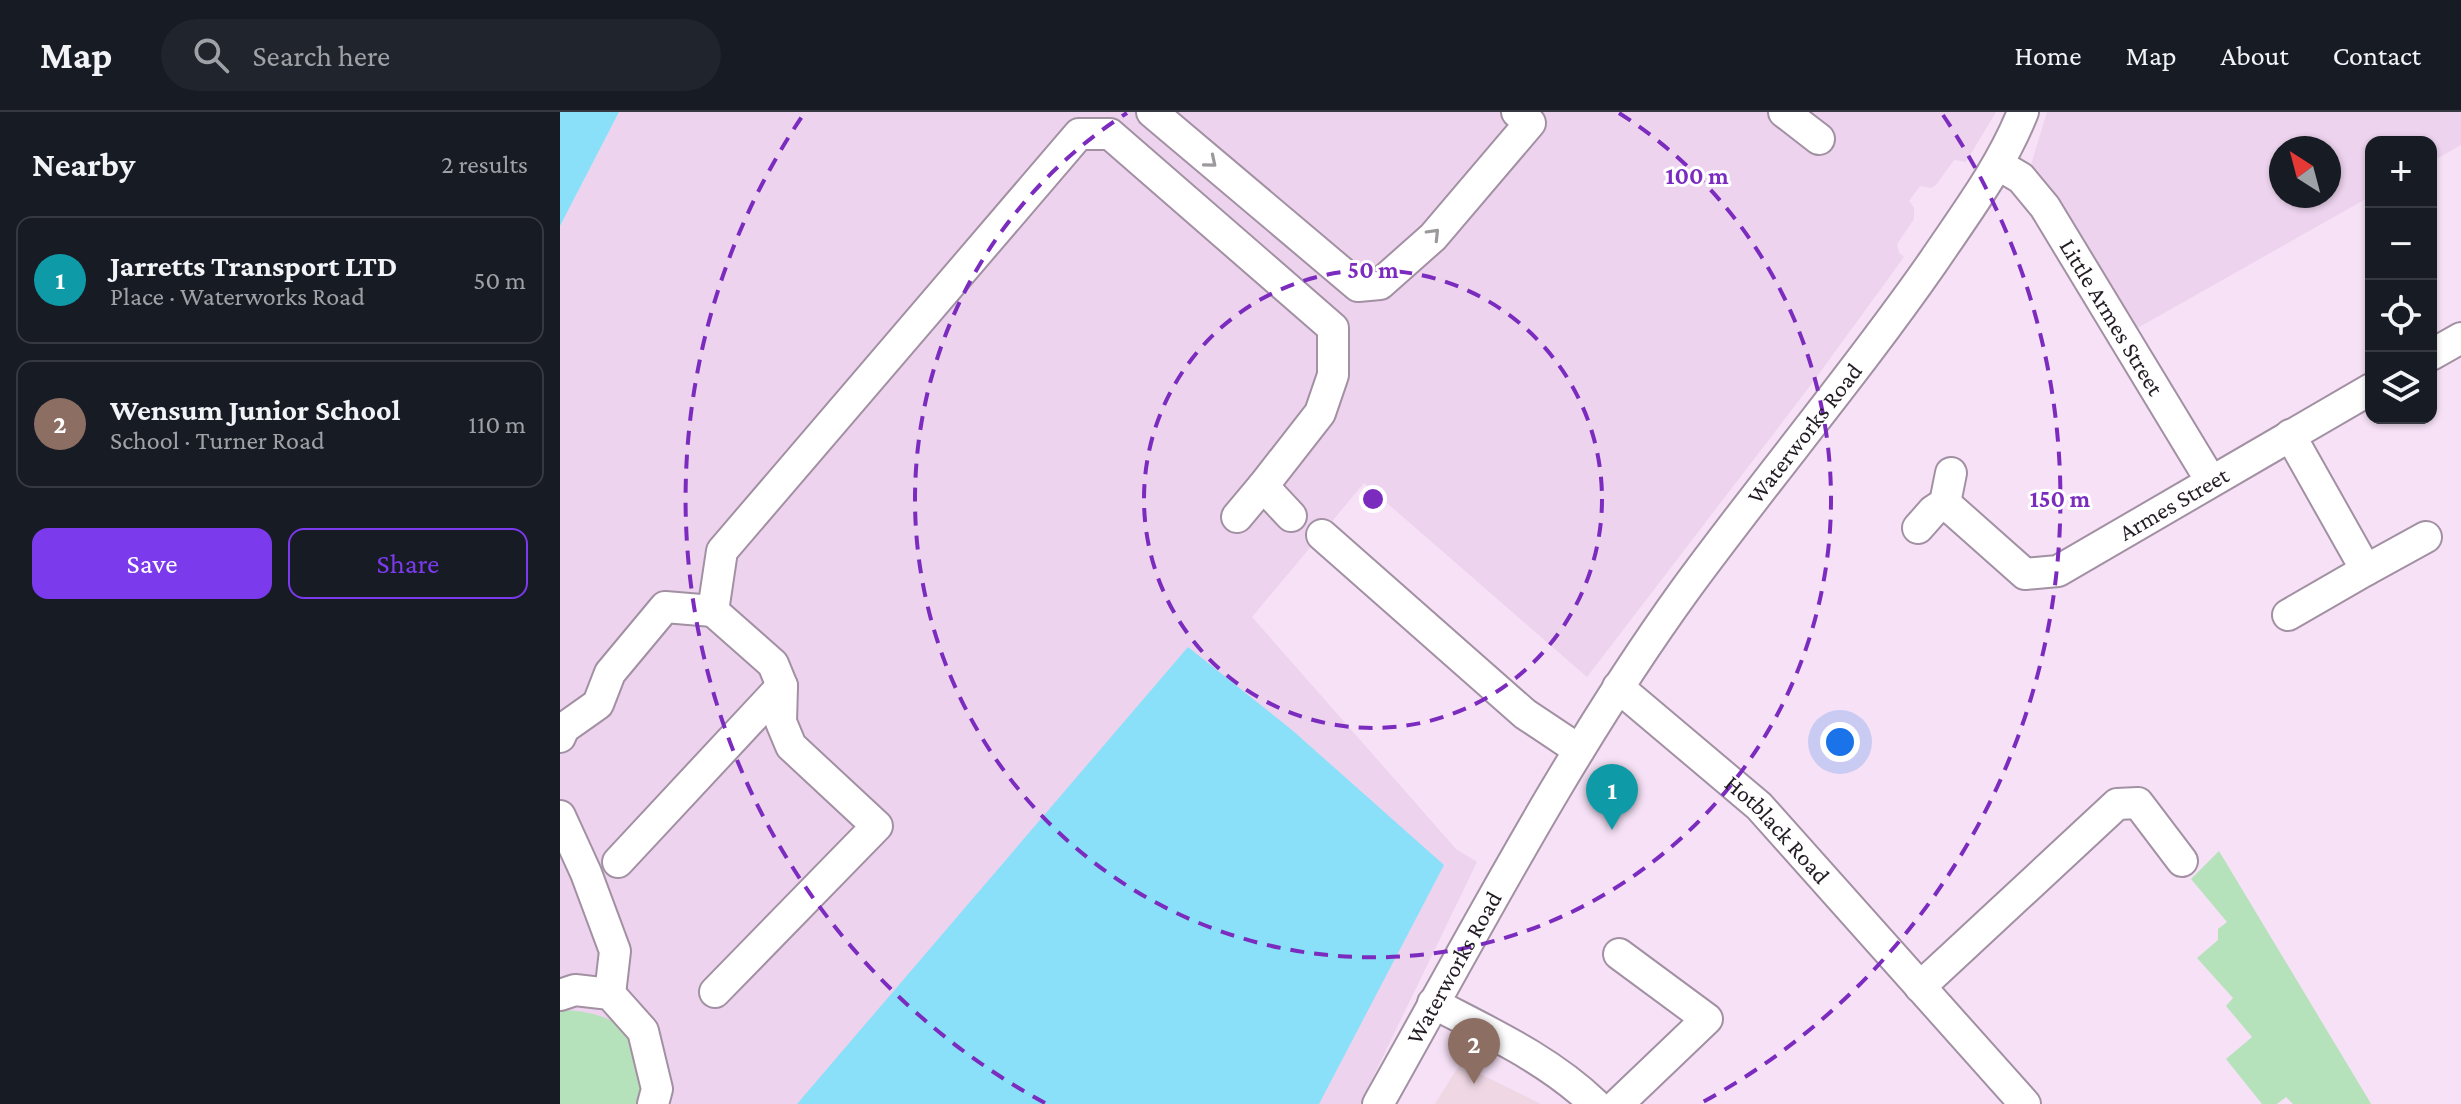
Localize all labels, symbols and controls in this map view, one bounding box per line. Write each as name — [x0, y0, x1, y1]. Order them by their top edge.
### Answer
search box — [161, 19, 721, 91]
icon: search — [189, 33, 233, 77]
text: Map — [40, 34, 113, 76]
text: Search here — [253, 39, 390, 72]
text: Home — [2015, 40, 2082, 71]
text: Map — [2126, 40, 2177, 71]
text: About — [2221, 40, 2289, 71]
text: Contact — [2333, 40, 2421, 71]
north arrow — [2269, 136, 2341, 208]
map controls — [2365, 136, 2437, 424]
button: + — [2365, 136, 2437, 208]
text: Nearby — [32, 146, 135, 183]
text: 2 results — [441, 150, 528, 179]
one-way arrow — [1202, 152, 1216, 167]
text: 100 m — [1665, 162, 1729, 189]
button: − — [2365, 208, 2437, 280]
one-way arrow — [1425, 229, 1440, 243]
street label: Little Armes Street — [2055, 234, 2170, 401]
text: Jarretts Transport LTD — [110, 249, 398, 282]
text: 50 m — [1347, 256, 1399, 283]
text: 1 — [55, 266, 65, 295]
text: 50 m — [473, 266, 526, 295]
button: locate — [2365, 280, 2437, 352]
text: Place · Waterworks Road — [110, 282, 365, 311]
button: layers — [2365, 352, 2437, 424]
street label: Waterworks Road — [1741, 357, 1867, 509]
text: Wensum Junior School — [110, 393, 400, 426]
text: 2 — [53, 410, 67, 439]
text: 110 m — [468, 410, 526, 439]
text: School · Turner Road — [110, 426, 325, 455]
street label: Armes Street — [2114, 460, 2234, 546]
centre of rings — [1359, 485, 1387, 513]
text: 150 m — [2030, 485, 2091, 512]
button: Save — [32, 528, 272, 599]
button: Share — [288, 528, 528, 599]
your location — [1820, 722, 1860, 762]
pin: 1 — [1586, 764, 1638, 830]
street label: Hotblack Road — [1720, 769, 1836, 889]
street label: Waterworks Road — [1400, 886, 1507, 1049]
pin: 2 — [1448, 1018, 1500, 1084]

